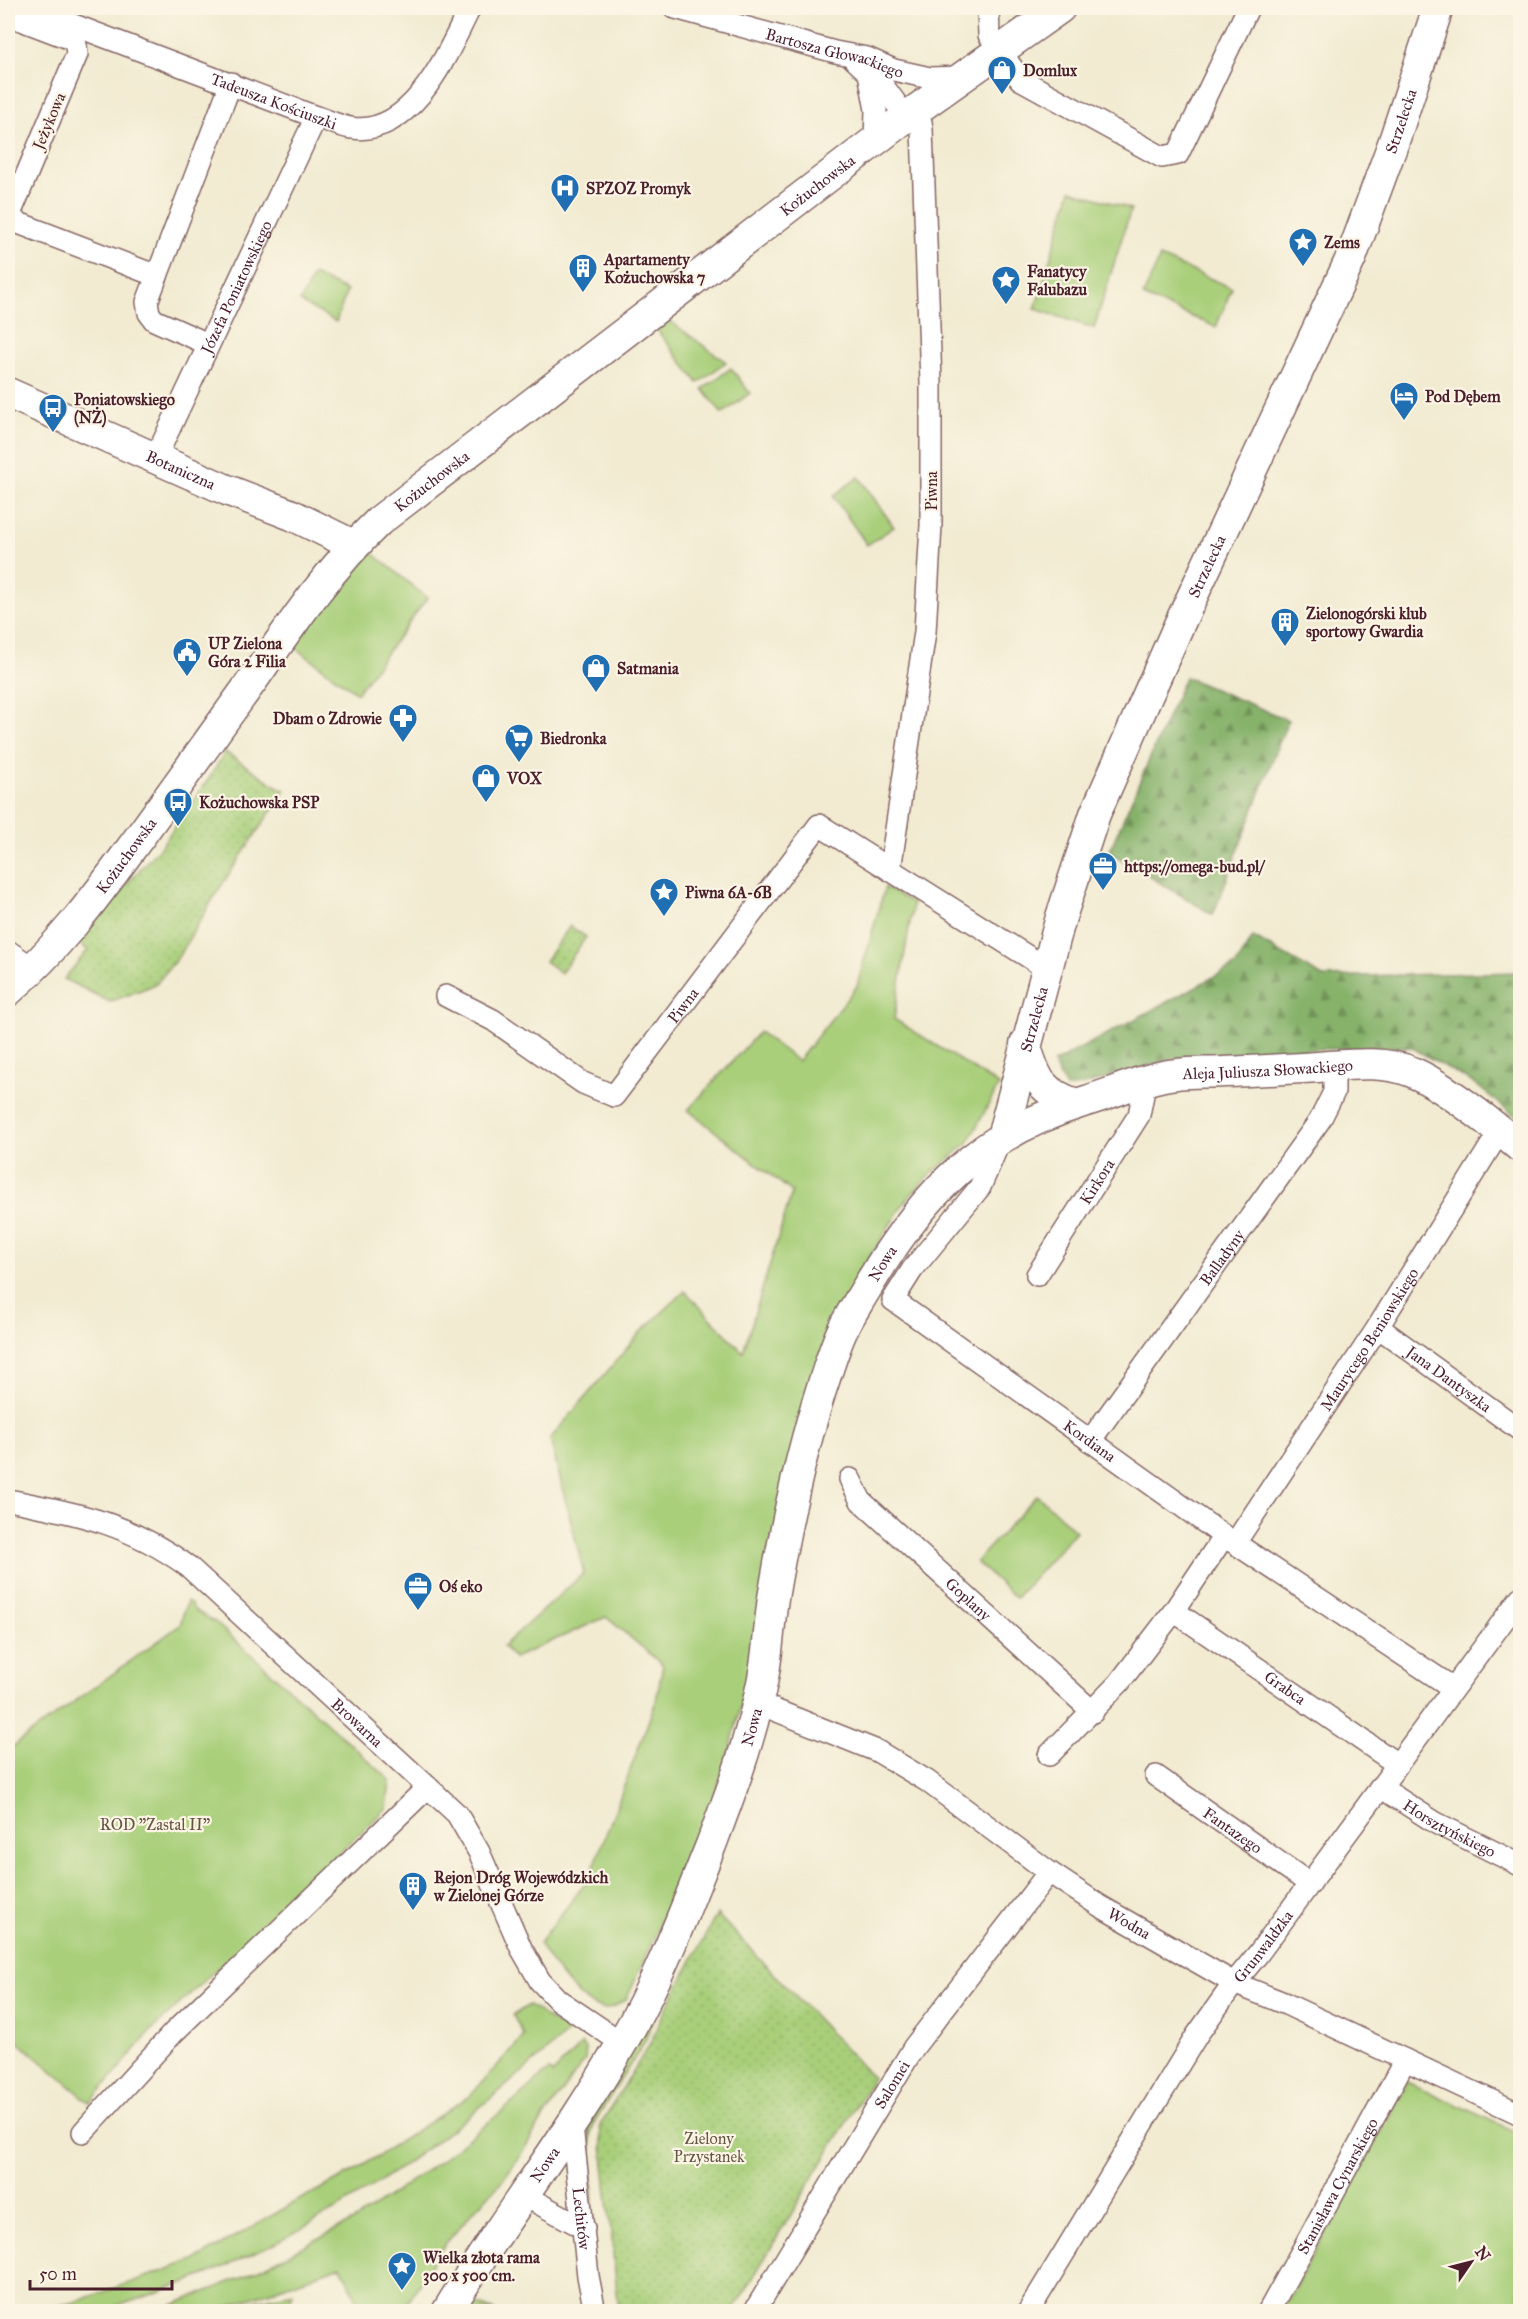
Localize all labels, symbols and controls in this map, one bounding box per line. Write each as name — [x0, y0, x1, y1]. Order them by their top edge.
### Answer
street label: Bartosza Głowackiego — [764, 24, 905, 81]
shop icon: Domlux — [986, 54, 1018, 96]
place label: Domlux — [1023, 61, 1078, 80]
street label: Tadeusza Kościuszki — [208, 68, 340, 133]
street label: Strzelecka — [1381, 86, 1420, 156]
street label: Jeżykowa — [28, 89, 71, 155]
street label: Kożuchowska — [776, 150, 859, 220]
hospital icon: SPZOZ Promyk — [549, 172, 581, 214]
place label: SPZOZ Promyk — [586, 179, 692, 199]
street label: Józefa Poniatowskiego — [196, 217, 276, 359]
place icon: Zems — [1287, 226, 1319, 268]
place label: Zems — [1324, 233, 1360, 252]
place label: Apartamenty Kożuchowska 7 — [603, 250, 706, 287]
building icon: Apartamenty Kożuchowska 7 — [567, 252, 599, 294]
place label: Fanatycy Falubazu — [1027, 262, 1088, 299]
place icon: Fanatycy Falubazu — [990, 264, 1022, 306]
hotel icon: Pod Dębem — [1388, 380, 1420, 422]
place label: Pod Dębem — [1425, 387, 1501, 406]
place label: Poniatowskiego (NŻ) — [74, 390, 175, 428]
bus stop icon: Poniatowskiego (NŻ) — [37, 392, 69, 434]
street label: Botaniczna — [143, 446, 219, 493]
street label: Kożuchowska — [390, 446, 473, 516]
street label: Piwna — [922, 471, 941, 511]
street label: Strzelecka — [1184, 532, 1229, 600]
place label: Zielonogórski klub sportowy Gwardia — [1306, 604, 1427, 642]
building icon: Zielonogórski klub sportowy Gwardia — [1269, 606, 1301, 648]
place label: UP Zielona Góra 2 Filia — [208, 634, 287, 671]
public building icon: UP Zielona Góra 2 Filia — [171, 636, 203, 678]
shop icon: Satmania — [580, 652, 612, 694]
place label: Satmania — [617, 659, 680, 678]
pharmacy icon: Dbam o Zdrowie — [387, 702, 419, 744]
place label: Dbam o Zdrowie — [273, 709, 382, 728]
supermarket icon: Biedronka — [503, 722, 535, 764]
place label: Biedronka — [540, 729, 608, 748]
shop icon: VOX — [470, 762, 502, 804]
place label: VOX — [506, 769, 543, 788]
bus stop icon: Kożuchowska PSP — [162, 786, 194, 828]
place label: Kożuchowska PSP — [199, 793, 320, 812]
street label: Kożuchowska — [92, 814, 160, 897]
office icon: https://omega-bud.pl/ — [1087, 850, 1119, 892]
place label: https://omega-bud.pl/ — [1123, 857, 1265, 877]
place icon: Piwna 6A-6B — [648, 876, 680, 918]
place label: Piwna 6A-6B — [685, 883, 772, 902]
street label: Piwna — [663, 984, 702, 1027]
street label: Strzelecka — [1016, 984, 1051, 1054]
street label: Aleja Juliusza Słowackiego — [1181, 1055, 1353, 1083]
street label: Kirkora — [1075, 1155, 1118, 1208]
street label: Balladyny — [1195, 1225, 1248, 1289]
street label: Nowa — [864, 1242, 901, 1285]
street label: Maurycego Beniowskiego — [1316, 1264, 1422, 1414]
street label: Jana Dantyszka — [1401, 1340, 1496, 1416]
street label: Kordiana — [1060, 1415, 1120, 1466]
office icon: Oś eko — [402, 1570, 434, 1612]
street label: Goplany — [942, 1573, 996, 1625]
place label: Oś eko — [439, 1577, 483, 1596]
street label: Grabca — [1261, 1667, 1310, 1708]
street label: Browarna — [328, 1694, 387, 1751]
street label: Nowa — [737, 1706, 766, 1748]
street label: Horsztyńskiego — [1400, 1795, 1499, 1861]
street label: Fantazego — [1200, 1803, 1266, 1857]
park label: ROD "Zastal II" — [100, 1815, 210, 1834]
place label: Rejon Dróg Wojewódzkich w Zielonej Górze — [433, 1868, 608, 1906]
building icon: Rejon Dróg Wojewódzkich w Zielonej Górze — [397, 1870, 429, 1912]
street label: Wodna — [1105, 1903, 1154, 1943]
street label: Grunwaldzka — [1229, 1906, 1297, 1986]
street label: Salomei — [870, 2056, 914, 2112]
street label: Stanisława Cynarskiego — [1293, 2114, 1382, 2257]
park label: Zielony Przystanek — [674, 2129, 745, 2166]
street label: Nowa — [526, 2143, 563, 2186]
street label: Lechitów — [569, 2186, 595, 2251]
north arrow — [1441, 2232, 1501, 2292]
text: N — [1471, 2243, 1495, 2265]
place label: Wielka złota rama 300 x 500 cm. — [423, 2248, 541, 2286]
place icon: Wielka złota rama 300 x 500 cm. — [386, 2250, 418, 2292]
scale bar — [30, 2253, 172, 2291]
text: 50 m — [39, 2263, 77, 2285]

